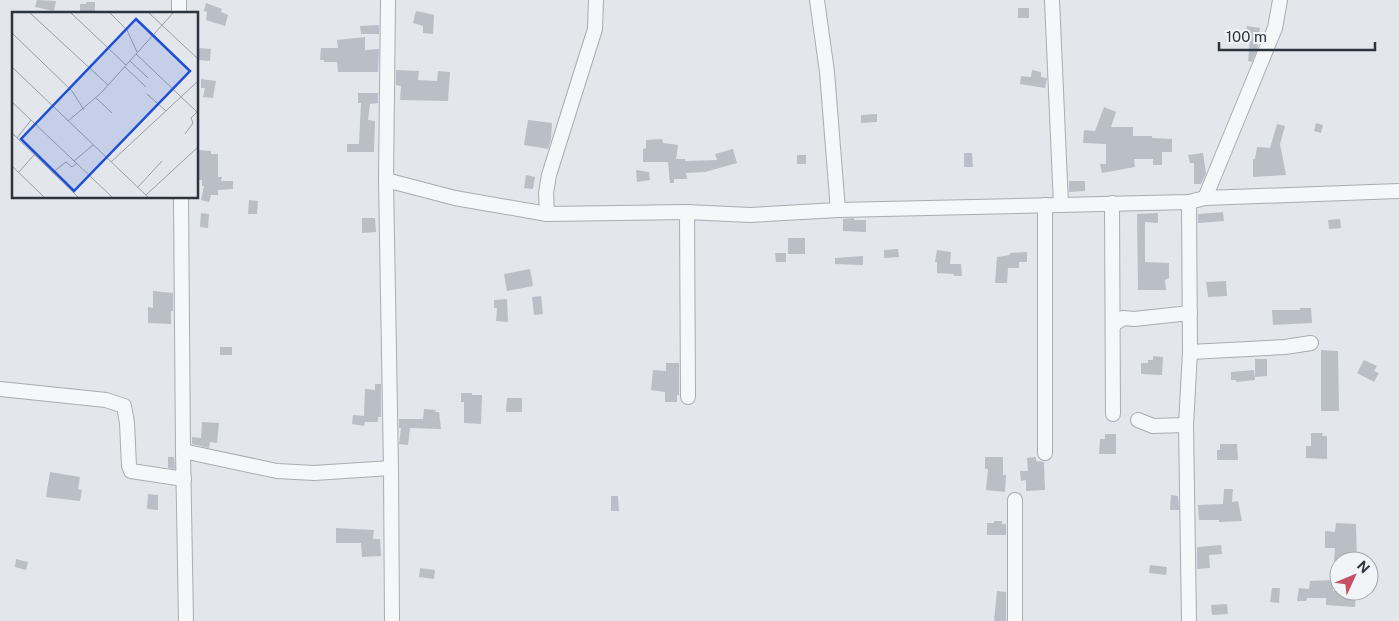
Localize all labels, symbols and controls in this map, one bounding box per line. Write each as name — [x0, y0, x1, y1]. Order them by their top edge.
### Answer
inset map — [12, 12, 199, 199]
scale bar — [1219, 20, 1375, 52]
text: 100 m — [1226, 28, 1267, 45]
north arrow — [1329, 551, 1379, 601]
text: N — [1354, 557, 1373, 576]

